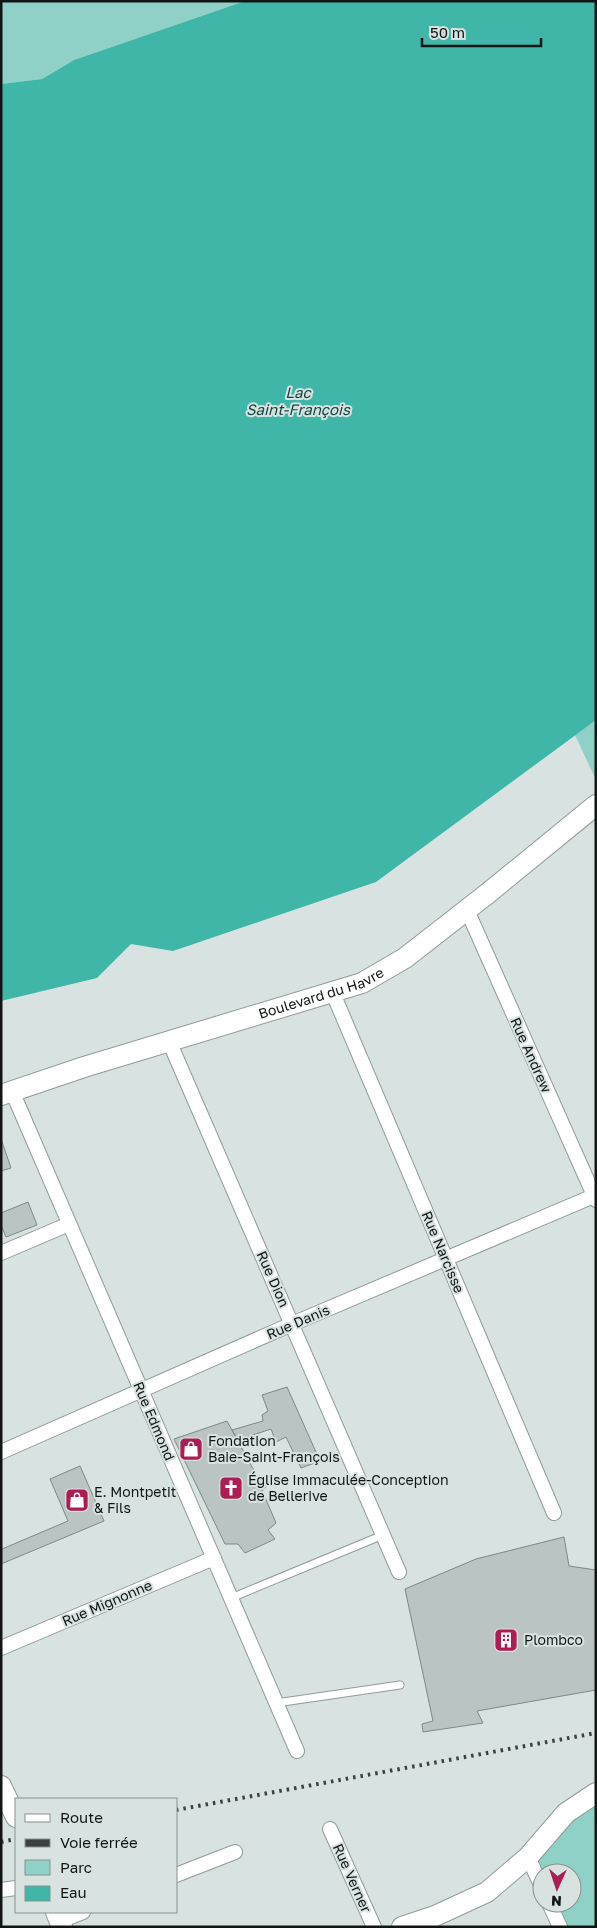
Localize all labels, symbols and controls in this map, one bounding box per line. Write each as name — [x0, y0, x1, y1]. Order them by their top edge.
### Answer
scale bar — [422, 15, 541, 47]
text: 50 m — [430, 23, 465, 41]
water label: Lac Saint-François — [246, 383, 351, 419]
street label: Boulevard du Havre — [256, 963, 387, 1022]
street label: Rue Andrew — [507, 1015, 556, 1095]
street label: Rue Narcisse — [419, 1208, 468, 1295]
street label: Rue Dion — [254, 1248, 293, 1310]
street label: Rue Danis — [264, 1301, 332, 1342]
street label: Rue Edmond — [130, 1379, 179, 1463]
place label: Fondation Baie-Saint-François — [208, 1432, 340, 1465]
shop icon: Fondation Baie-Saint-François — [178, 1436, 204, 1462]
place label: Église Immaculée-Conception de Bellerive — [248, 1471, 449, 1504]
church icon: Église Immaculée-Conception de Bellerive — [218, 1475, 244, 1501]
place label: E. Montpetit & Fils — [94, 1483, 176, 1516]
shop icon: E. Montpetit & Fils — [64, 1487, 90, 1513]
street label: Rue Mignonne — [59, 1576, 154, 1629]
building icon: Plombco — [493, 1627, 519, 1653]
place label: Plombco — [524, 1631, 583, 1648]
legend — [15, 1798, 178, 1913]
text: Route — [60, 1808, 103, 1826]
text: Voie ferrée — [60, 1833, 138, 1851]
street label: Rue Verner — [330, 1841, 375, 1915]
text: Parc — [60, 1858, 92, 1876]
north arrow — [532, 1863, 582, 1913]
text: Eau — [60, 1883, 87, 1901]
text: N — [551, 1893, 562, 1910]

